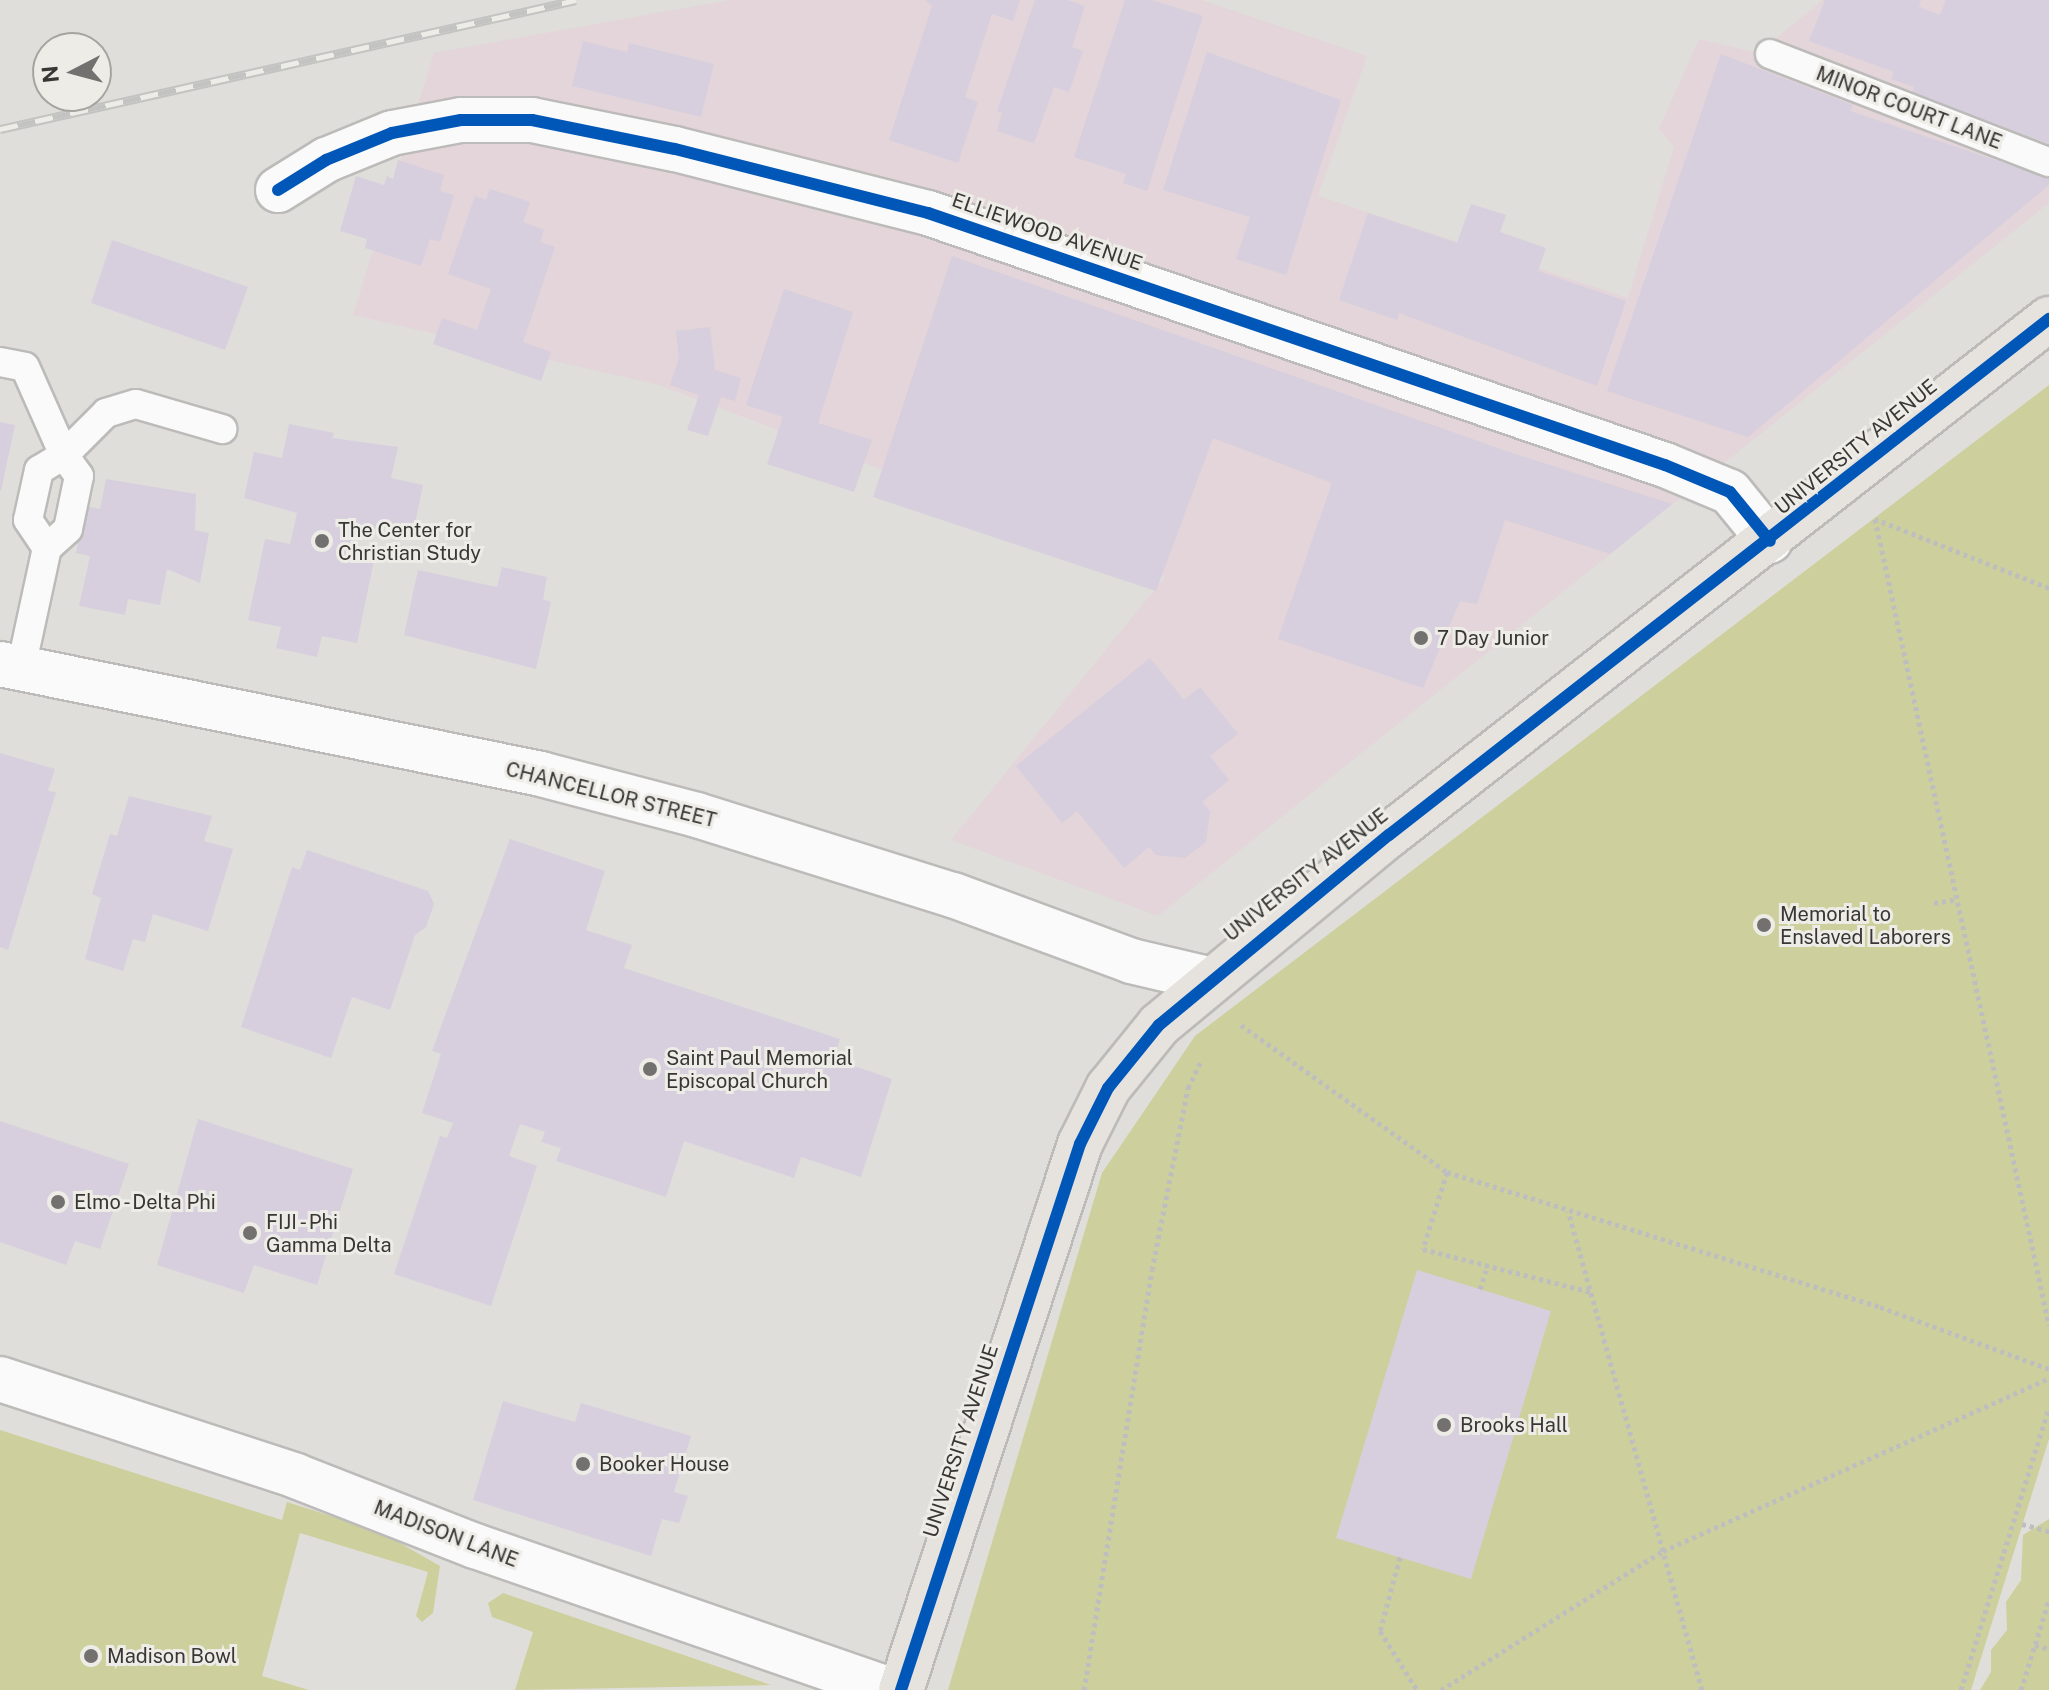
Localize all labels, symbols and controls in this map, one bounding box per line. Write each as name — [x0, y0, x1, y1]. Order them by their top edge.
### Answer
north arrow — [32, 32, 112, 112]
street label: MINOR COURT LANE — [1813, 61, 2005, 155]
text: N — [36, 64, 64, 84]
street label: ELLIEWOOD AVENUE — [949, 188, 1145, 276]
street label: UNIVERSITY AVENUE — [1770, 374, 1942, 520]
place label: The Center for Christian Study — [338, 518, 481, 565]
marker: The Center for Christian Study — [313, 532, 331, 550]
place label: 7 Day Junior — [1437, 626, 1549, 650]
marker: 7 Day Junior — [1412, 629, 1430, 647]
street label: CHANCELLOR STREET — [503, 757, 719, 833]
street label: UNIVERSITY AVENUE — [1219, 803, 1393, 947]
place label: Memorial to Enslaved Laborers — [1780, 902, 1951, 949]
marker: Memorial to Enslaved Laborers — [1755, 916, 1773, 934]
place label: Saint Paul Memorial Episcopal Church — [666, 1046, 853, 1093]
marker: Saint Paul Memorial Episcopal Church — [641, 1060, 659, 1078]
place label: Elmo - Delta Phi — [74, 1190, 221, 1214]
marker: Elmo - Delta Phi — [49, 1193, 67, 1211]
place label: FIJI - Phi Gamma Delta — [266, 1210, 391, 1257]
marker: FIJI - Phi Gamma Delta — [241, 1224, 259, 1242]
street label: UNIVERSITY AVENUE — [918, 1341, 1004, 1541]
place label: Brooks Hall — [1460, 1413, 1568, 1437]
marker: Brooks Hall — [1435, 1416, 1453, 1434]
place label: Booker House — [599, 1452, 729, 1476]
marker: Booker House — [574, 1455, 592, 1473]
street label: MADISON LANE — [370, 1495, 522, 1573]
place label: Madison Bowl — [107, 1644, 237, 1668]
marker: Madison Bowl — [82, 1647, 100, 1665]

